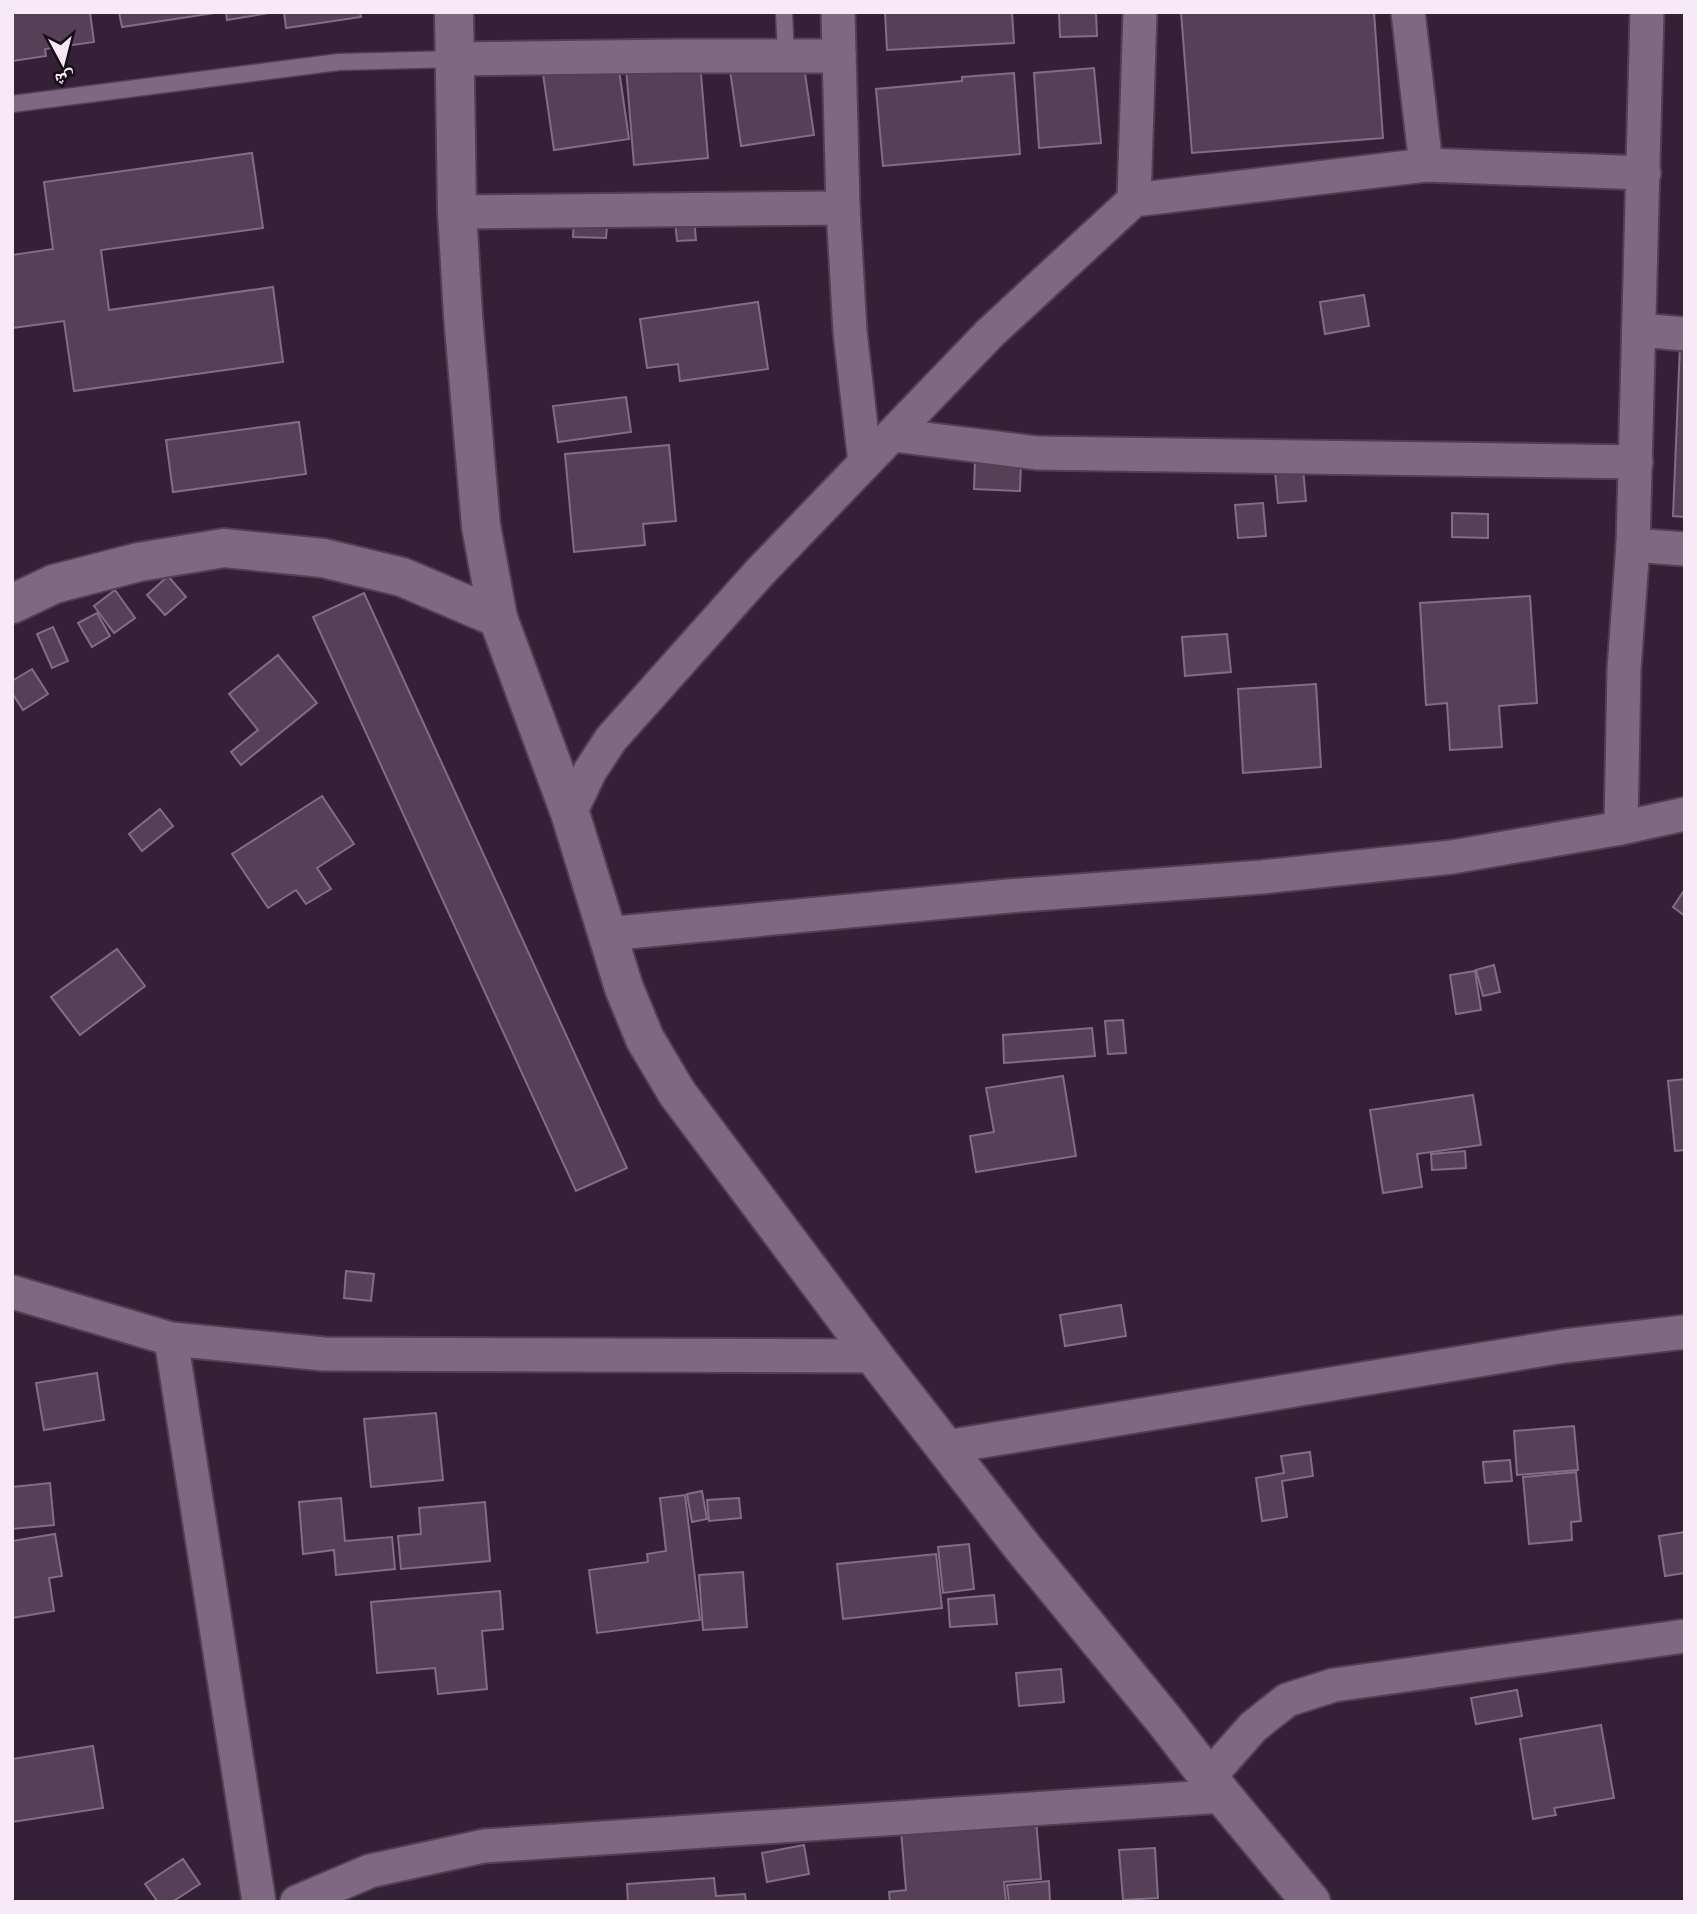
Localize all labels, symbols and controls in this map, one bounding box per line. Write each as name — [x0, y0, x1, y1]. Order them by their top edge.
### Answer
north arrow — [28, 28, 98, 98]
text: ش — [54, 67, 77, 94]

